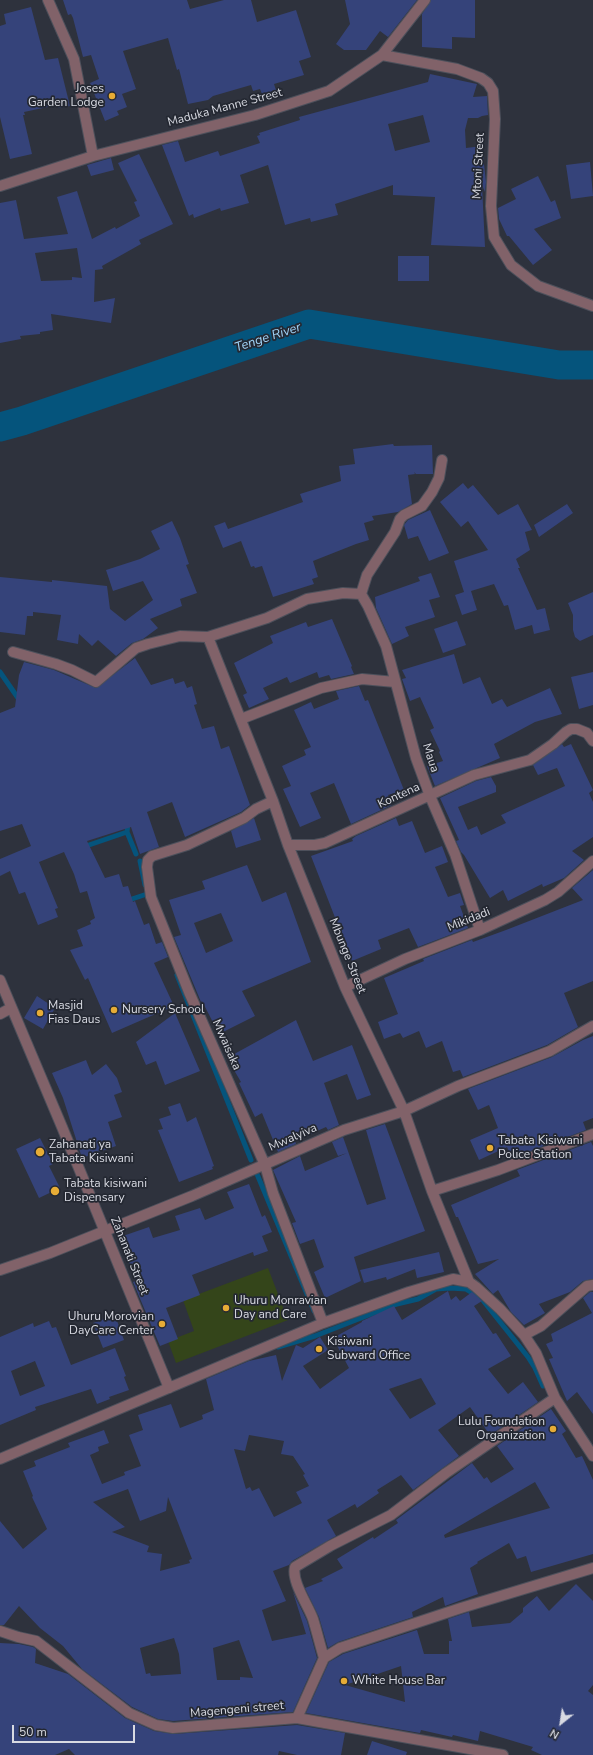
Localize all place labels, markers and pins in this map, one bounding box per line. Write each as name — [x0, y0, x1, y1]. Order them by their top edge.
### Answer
place label: Joses Garden Lodge — [28, 82, 104, 110]
marker: Joses Garden Lodge — [107, 91, 117, 101]
place label: Masjid Fias Daus — [48, 999, 100, 1027]
place label: Nursery School — [122, 1003, 205, 1017]
marker: Nursery School — [109, 1005, 119, 1015]
marker: Masjid Fias Daus — [35, 1008, 45, 1018]
place label: Tabata Kisiwani Police Station — [498, 1134, 582, 1162]
place label: Zahanati ya Tabata Kisiwani — [49, 1138, 133, 1166]
marker: Tabata Kisiwani Police Station — [485, 1143, 495, 1153]
marker: Zahanati ya Tabata Kisiwani — [34, 1146, 46, 1158]
place label: Tabata kisiwani Dispensary — [64, 1177, 147, 1205]
marker: Tabata kisiwani Dispensary — [49, 1185, 61, 1197]
place label: Uhuru Monravian Day and Care — [234, 1294, 327, 1322]
marker: Uhuru Monravian Day and Care — [221, 1303, 231, 1313]
place label: Uhuru Morovian DayCare Center — [68, 1310, 154, 1338]
marker: Uhuru Morovian DayCare Center — [157, 1319, 167, 1329]
place label: Kisiwani Subward Office — [327, 1335, 410, 1363]
marker: Kisiwani Subward Office — [314, 1344, 324, 1354]
place label: Lulu Foundation Organization — [458, 1415, 545, 1443]
marker: Lulu Foundation Organization — [548, 1424, 558, 1434]
place label: White House Bar — [352, 1674, 445, 1688]
marker: White House Bar — [339, 1676, 349, 1686]

